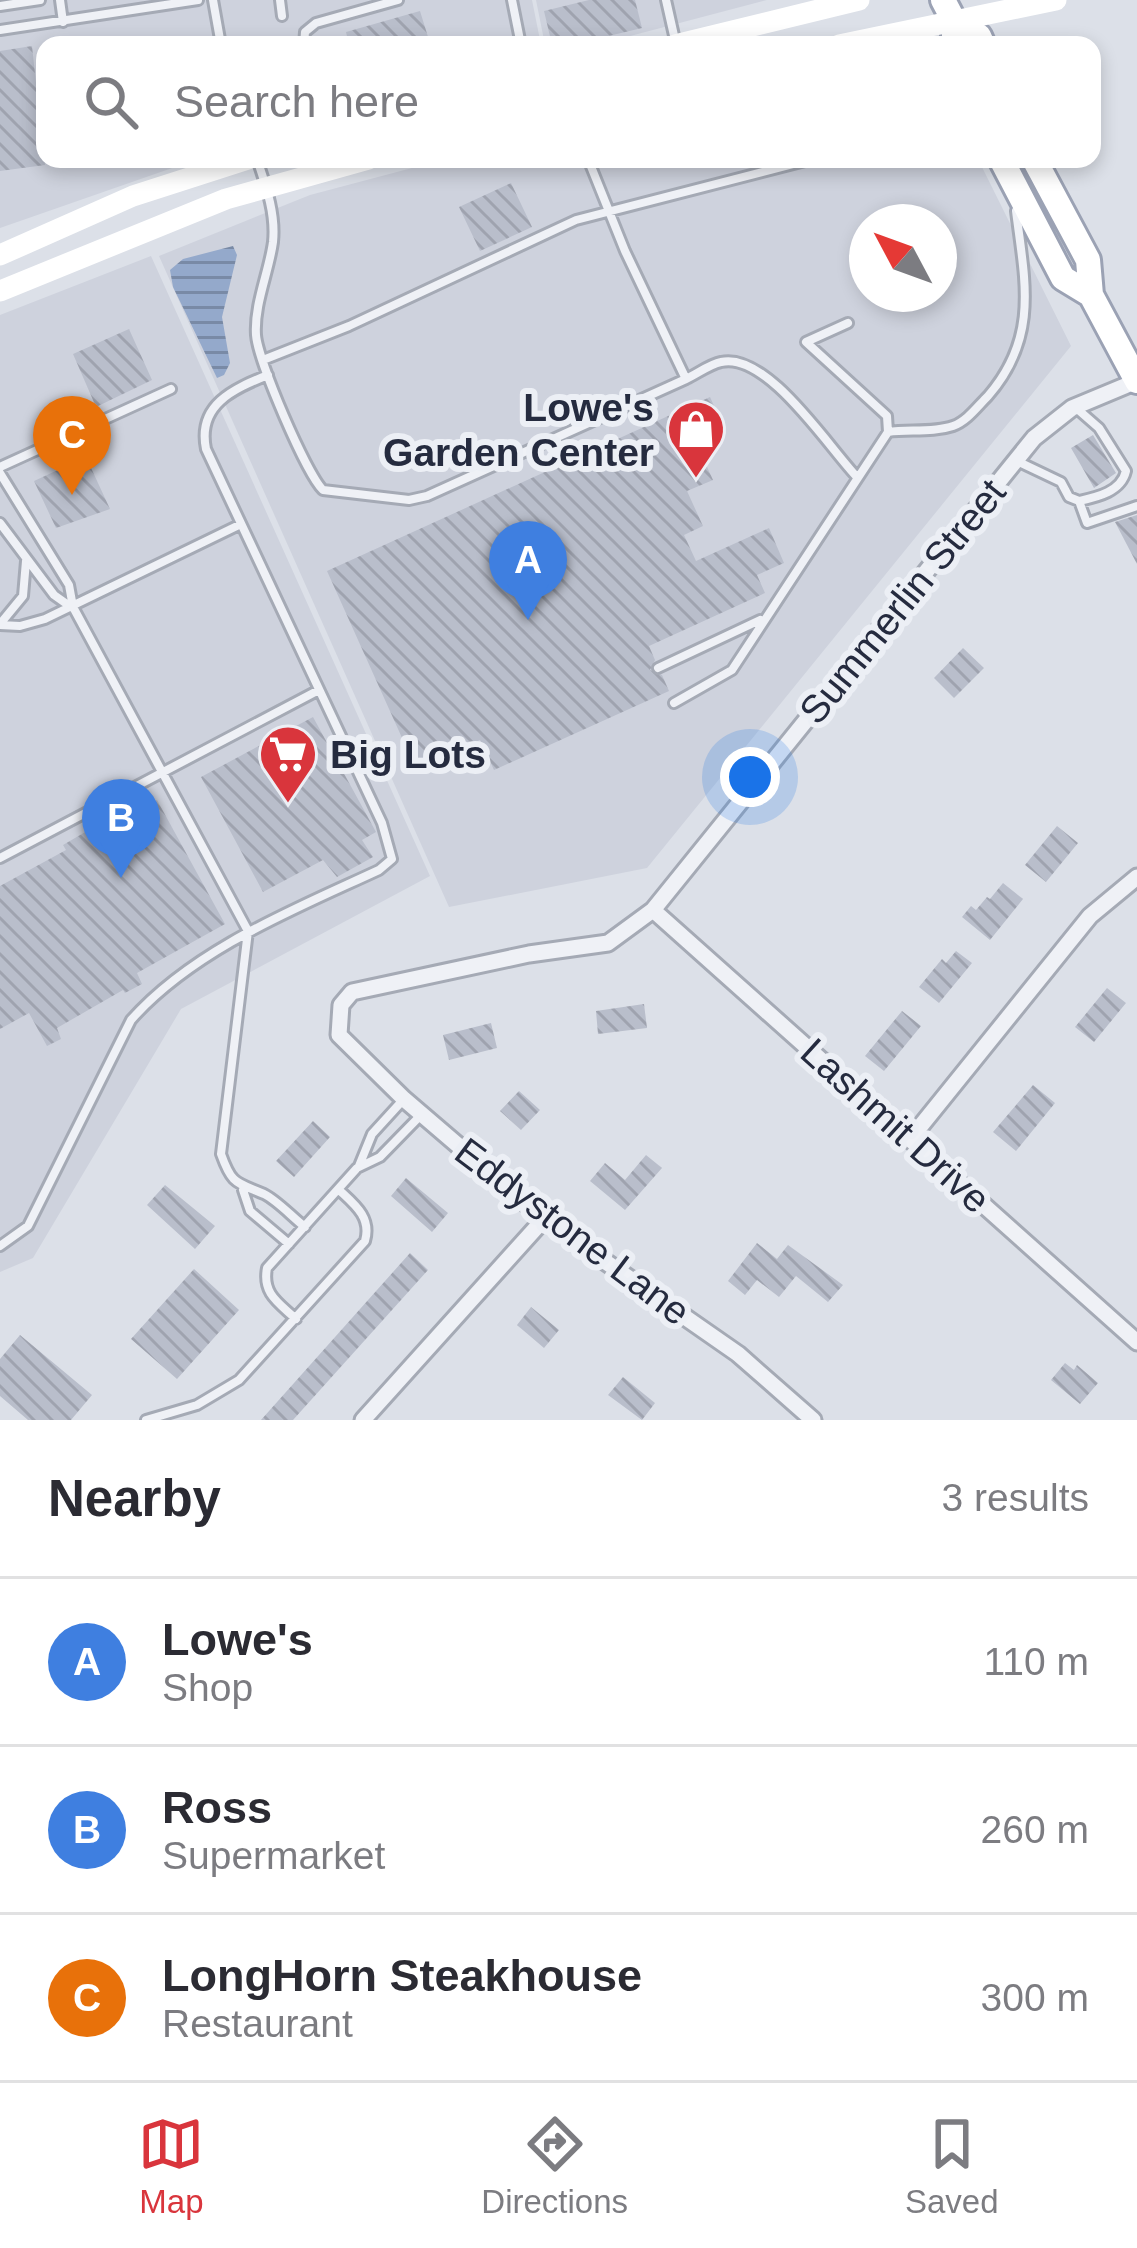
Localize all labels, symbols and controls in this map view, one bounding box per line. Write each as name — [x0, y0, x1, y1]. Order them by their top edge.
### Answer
search box — [36, 36, 1101, 168]
icon: search — [78, 69, 144, 135]
text: Search here — [174, 76, 419, 127]
north arrow — [849, 204, 957, 312]
place label: Lowe's Garden Center — [383, 386, 654, 474]
pin: C — [33, 396, 111, 495]
shop icon: Lowe's Garden Center — [665, 398, 727, 480]
street label: Summerlin Street — [791, 471, 1014, 732]
pin: A — [489, 521, 567, 620]
supermarket icon: Big Lots — [257, 723, 319, 805]
place label: Big Lots — [330, 733, 486, 776]
your location — [720, 747, 780, 807]
pin: B — [82, 779, 160, 878]
street label: Lashmit Drive — [793, 1030, 999, 1221]
street label: Eddystone Lane — [447, 1129, 698, 1333]
text: Nearby — [48, 1470, 221, 1527]
text: 3 results — [942, 1476, 1089, 1519]
text: Lowe's — [162, 1614, 313, 1665]
text: A — [73, 1640, 101, 1683]
text: 110 m — [984, 1640, 1089, 1683]
text: Shop — [162, 1666, 253, 1709]
text: Ross — [162, 1782, 272, 1833]
text: B — [73, 1808, 101, 1851]
text: 260 m — [981, 1808, 1089, 1851]
text: Supermarket — [162, 1834, 385, 1877]
text: LongHorn Steakhouse — [162, 1950, 642, 2001]
text: C — [73, 1976, 101, 2019]
text: 300 m — [981, 1976, 1089, 2019]
text: Restaurant — [162, 2002, 353, 2045]
tab: Map — [138, 2111, 204, 2221]
tab: Directions — [481, 2111, 628, 2221]
tab: Saved — [905, 2111, 999, 2221]

